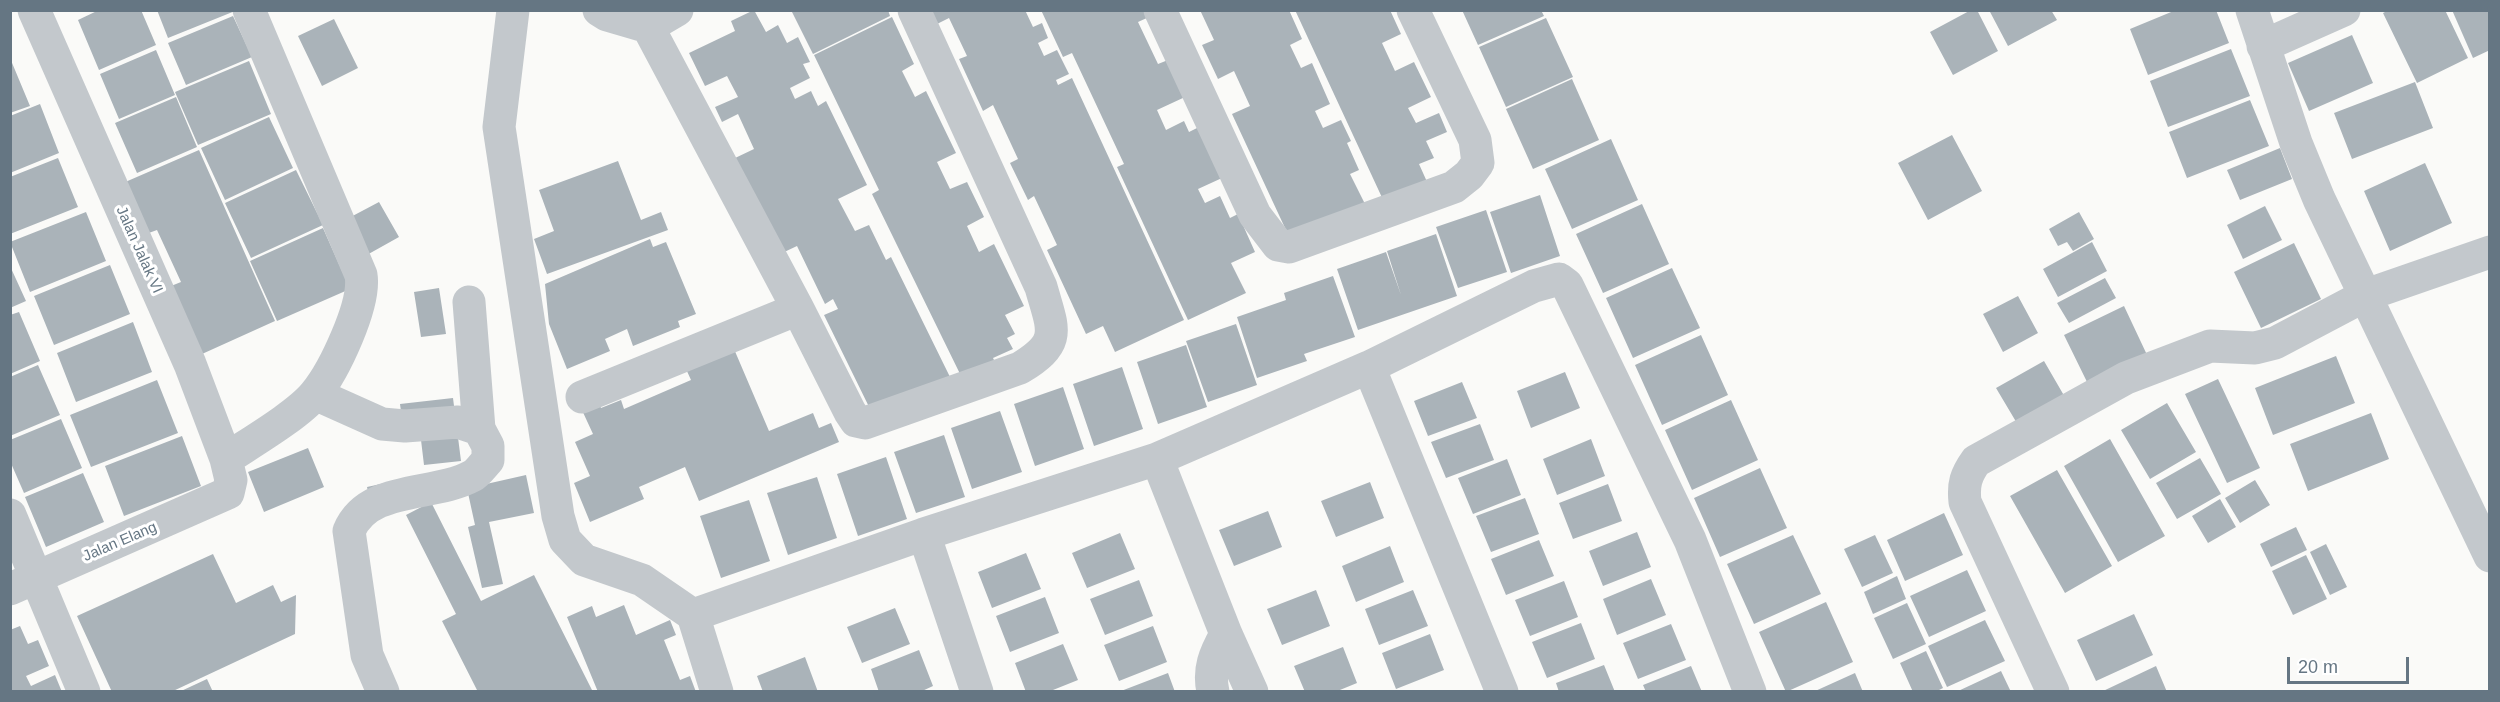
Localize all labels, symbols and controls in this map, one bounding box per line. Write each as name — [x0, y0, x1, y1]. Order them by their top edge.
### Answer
street label: Jalan Jalak VI — [112, 204, 166, 296]
street label: Jalan Elang — [80, 518, 160, 566]
scale bar — [2290, 645, 2412, 683]
text: 20 m — [2298, 657, 2338, 677]

